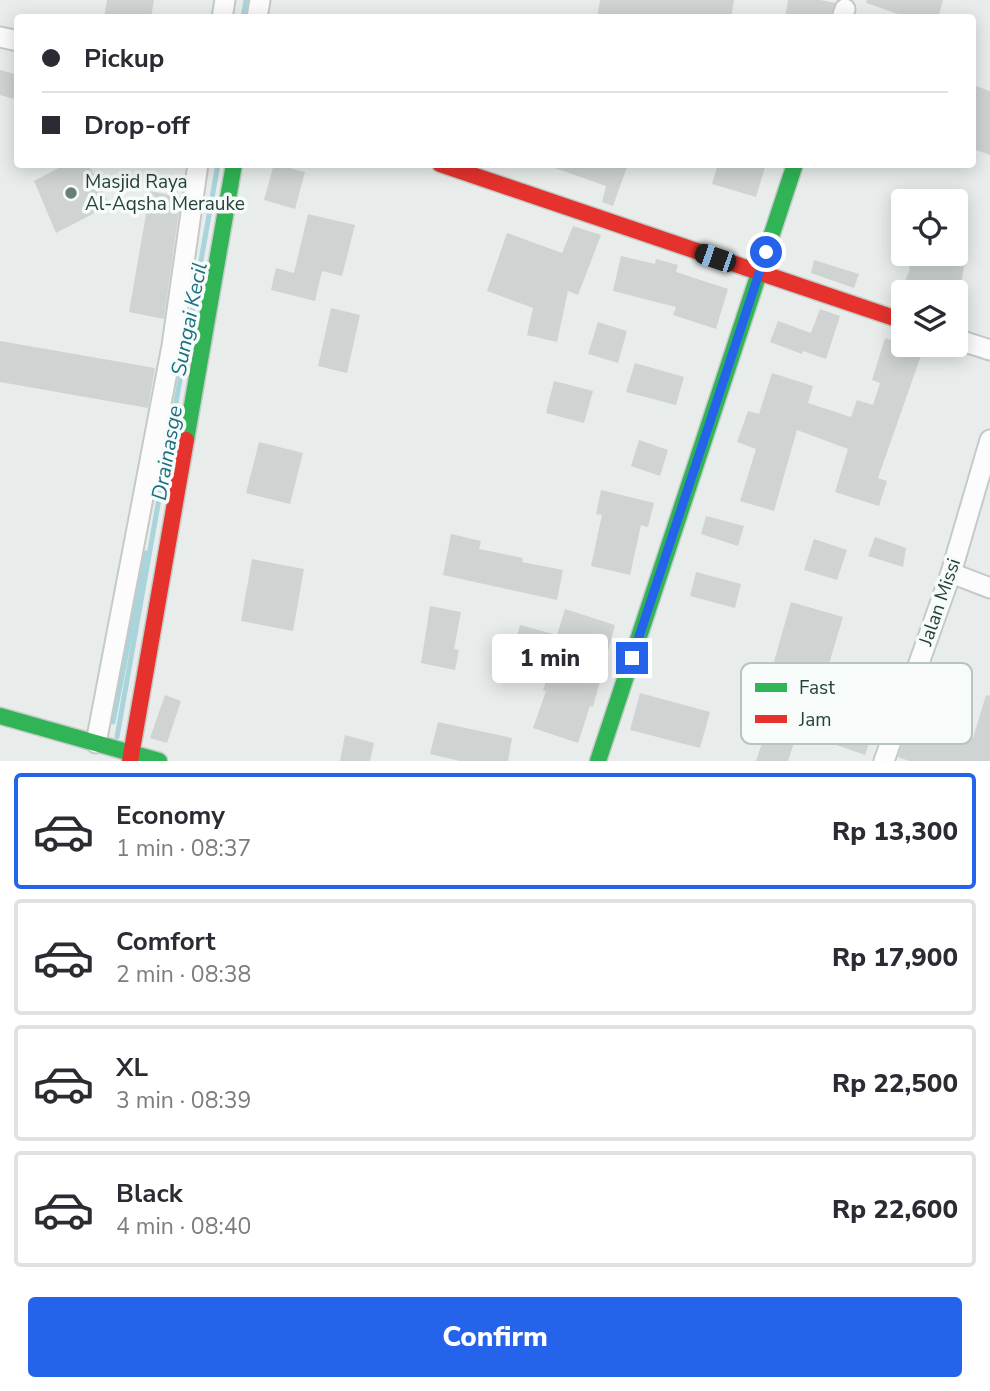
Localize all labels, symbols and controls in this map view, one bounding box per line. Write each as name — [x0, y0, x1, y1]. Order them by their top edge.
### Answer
text: Pickup — [84, 41, 164, 76]
text: Drop-off — [84, 108, 190, 143]
place label: Masjid Raya Al-Aqsha Merauke — [85, 169, 245, 217]
marker: Masjid Raya Al-Aqsha Merauke — [63, 185, 79, 201]
map controls — [891, 189, 968, 357]
button: locate — [891, 189, 968, 266]
route start — [750, 236, 782, 268]
car — [692, 241, 739, 275]
water label: Sungai Kecil — [164, 260, 214, 378]
button: layers — [891, 280, 968, 357]
water label: Drainasge — [145, 403, 189, 503]
street label: Jalan Missi — [913, 555, 967, 650]
callout: 1 min — [492, 634, 608, 682]
route end — [616, 642, 648, 674]
text: 1 min — [520, 643, 580, 674]
legend — [741, 663, 972, 744]
text: Fast — [799, 675, 835, 701]
text: Jam — [798, 707, 832, 733]
text: Economy — [116, 798, 225, 833]
icon: car — [32, 800, 95, 863]
text: Rp 13,300 — [832, 814, 958, 849]
text: 1 min · 08:37 — [116, 833, 251, 864]
text: Comfort — [116, 924, 216, 959]
icon: car — [32, 926, 95, 989]
text: Rp 17,900 — [832, 940, 958, 975]
text: 2 min · 08:38 — [116, 959, 251, 990]
text: XL — [116, 1050, 148, 1085]
icon: car — [32, 1052, 95, 1115]
text: Rp 22,500 — [832, 1066, 958, 1101]
text: 3 min · 08:39 — [116, 1085, 251, 1116]
text: Black — [116, 1176, 183, 1211]
icon: car — [32, 1178, 95, 1241]
text: Rp 22,600 — [832, 1192, 958, 1227]
text: 4 min · 08:40 — [116, 1211, 251, 1242]
button: Confirm — [28, 1297, 962, 1377]

